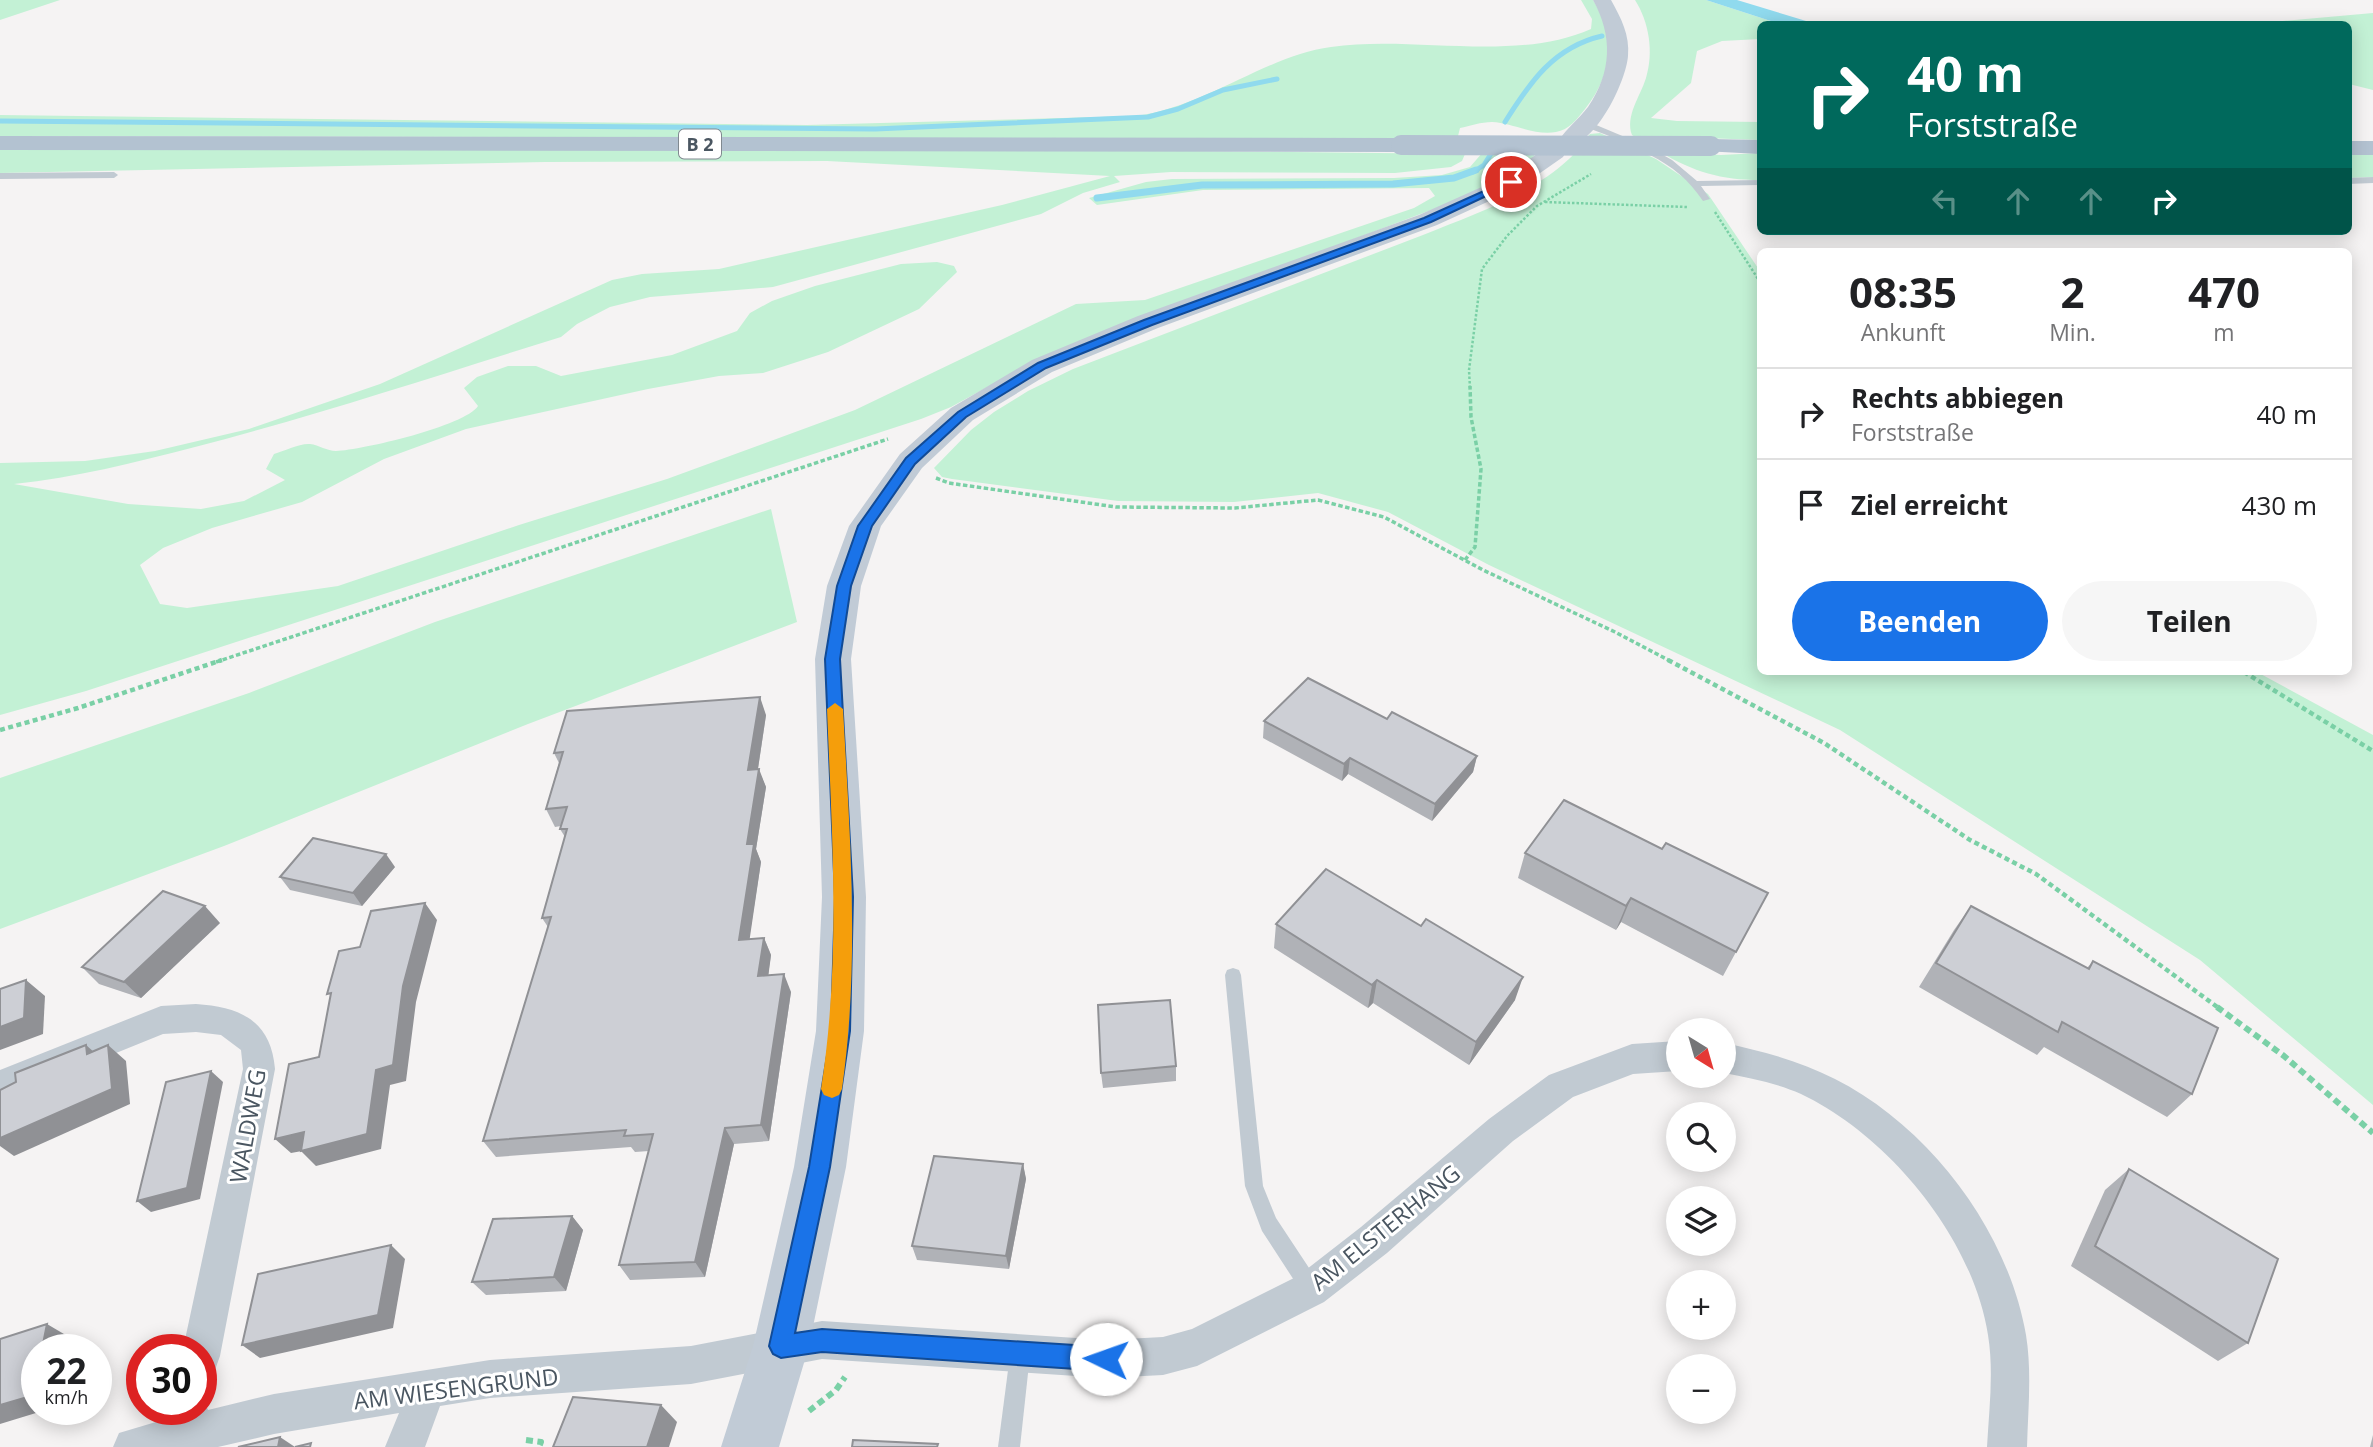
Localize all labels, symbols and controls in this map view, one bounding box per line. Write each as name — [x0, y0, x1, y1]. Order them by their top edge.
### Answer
text: 40 m — [1907, 40, 2024, 106]
icon: right — [1792, 49, 1883, 140]
text: Forststraße — [1907, 103, 2078, 146]
road number: B 2 — [679, 130, 721, 159]
pin — [1481, 152, 1541, 212]
icon: arrive — [1492, 163, 1530, 201]
icon: left — [1926, 182, 1964, 220]
icon: ahead — [1999, 182, 2037, 220]
icon: ahead — [2072, 182, 2110, 220]
icon: right — [2145, 182, 2183, 220]
text: 08:35 — [1849, 263, 1957, 320]
text: 2 — [2060, 263, 2085, 320]
text: 470 — [2188, 263, 2260, 320]
text: Ankunft — [1861, 316, 1946, 348]
text: Min. — [2049, 316, 2096, 348]
text: m — [2213, 316, 2235, 348]
text: Rechts abbiegen — [1851, 380, 2064, 416]
icon: right — [1792, 395, 1830, 433]
text: 40 m — [2256, 396, 2317, 432]
text: Forststraße — [1851, 416, 1974, 448]
icon: arrive — [1792, 486, 1830, 524]
text: Ziel erreicht — [1851, 487, 2008, 523]
text: 430 m — [2242, 487, 2317, 523]
button: Beenden — [1792, 581, 2048, 661]
button: Teilen — [2062, 581, 2317, 661]
north arrow — [1666, 1018, 1736, 1088]
map controls — [1666, 1018, 1736, 1424]
street label: WALDWEG — [221, 1066, 273, 1186]
button: search — [1666, 1102, 1736, 1172]
street label: AM ELSTERHANG — [1304, 1157, 1466, 1297]
button: layers — [1666, 1186, 1736, 1256]
button: + — [1666, 1270, 1736, 1340]
position arrow — [1069, 1322, 1143, 1396]
speed limit sign: 30 — [126, 1334, 217, 1425]
text: 22 — [46, 1347, 87, 1394]
button: − — [1666, 1354, 1736, 1424]
street label: AM WIESENGRUND — [352, 1360, 560, 1416]
text: km/h — [45, 1385, 88, 1409]

